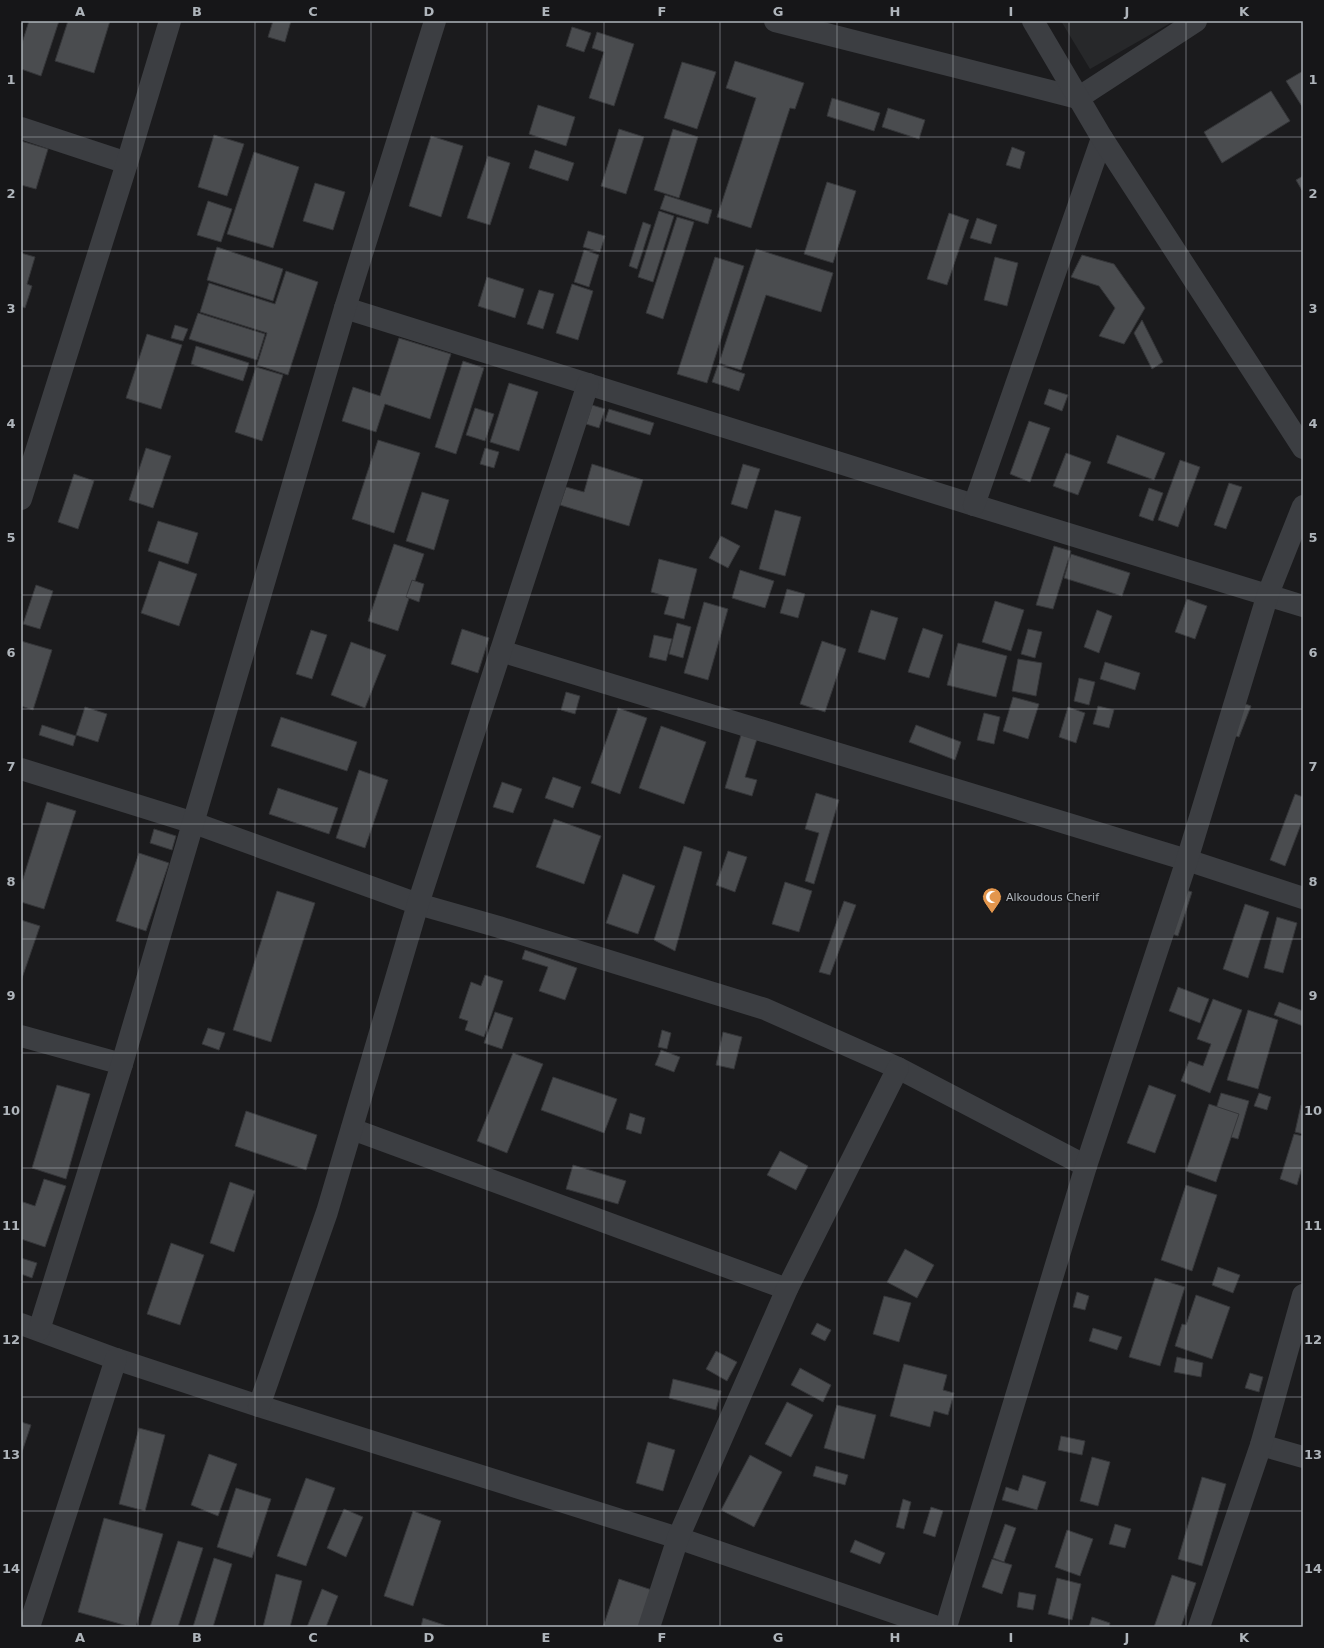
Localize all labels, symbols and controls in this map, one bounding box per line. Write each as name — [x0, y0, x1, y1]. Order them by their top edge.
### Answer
text: A — [75, 4, 85, 19]
text: B — [192, 4, 202, 19]
text: C — [308, 4, 318, 19]
text: D — [424, 4, 435, 19]
text: E — [542, 4, 550, 19]
text: F — [658, 4, 666, 19]
text: G — [773, 4, 783, 19]
text: H — [890, 4, 900, 19]
text: I — [1009, 4, 1013, 19]
text: J — [1124, 4, 1129, 19]
text: K — [1239, 4, 1250, 19]
text: 1 — [6, 72, 16, 87]
text: 1 — [1308, 72, 1318, 87]
text: 2 — [6, 186, 16, 201]
text: 2 — [1308, 186, 1318, 201]
text: 3 — [6, 301, 16, 316]
text: 3 — [1308, 301, 1318, 316]
text: 4 — [6, 416, 16, 431]
text: 4 — [1308, 416, 1318, 431]
text: 5 — [6, 530, 16, 545]
text: 5 — [1308, 530, 1318, 545]
text: 6 — [6, 645, 16, 660]
text: 6 — [1308, 645, 1318, 660]
text: 7 — [6, 759, 16, 774]
text: 7 — [1308, 759, 1318, 774]
text: 8 — [6, 874, 16, 889]
text: 8 — [1308, 874, 1318, 889]
mosque icon: Alkoudous Cherif — [981, 886, 1003, 914]
place label: Alkoudous Cherif — [1006, 891, 1100, 904]
text: 9 — [6, 988, 16, 1003]
text: 9 — [1308, 988, 1318, 1003]
text: 10 — [2, 1103, 20, 1118]
text: 10 — [1304, 1103, 1322, 1118]
text: 11 — [2, 1218, 20, 1233]
text: 11 — [1304, 1218, 1322, 1233]
text: 12 — [2, 1332, 20, 1347]
text: 12 — [1304, 1332, 1322, 1347]
text: 13 — [2, 1447, 20, 1462]
text: 13 — [1304, 1447, 1322, 1462]
text: 14 — [2, 1561, 20, 1576]
text: 14 — [1304, 1561, 1322, 1576]
text: A — [75, 1630, 85, 1645]
text: B — [192, 1630, 202, 1645]
text: C — [308, 1630, 318, 1645]
text: D — [424, 1630, 435, 1645]
text: E — [542, 1630, 550, 1645]
text: F — [658, 1630, 666, 1645]
text: G — [773, 1630, 783, 1645]
text: H — [890, 1630, 900, 1645]
text: I — [1009, 1630, 1013, 1645]
text: J — [1124, 1630, 1129, 1645]
text: K — [1239, 1630, 1250, 1645]

